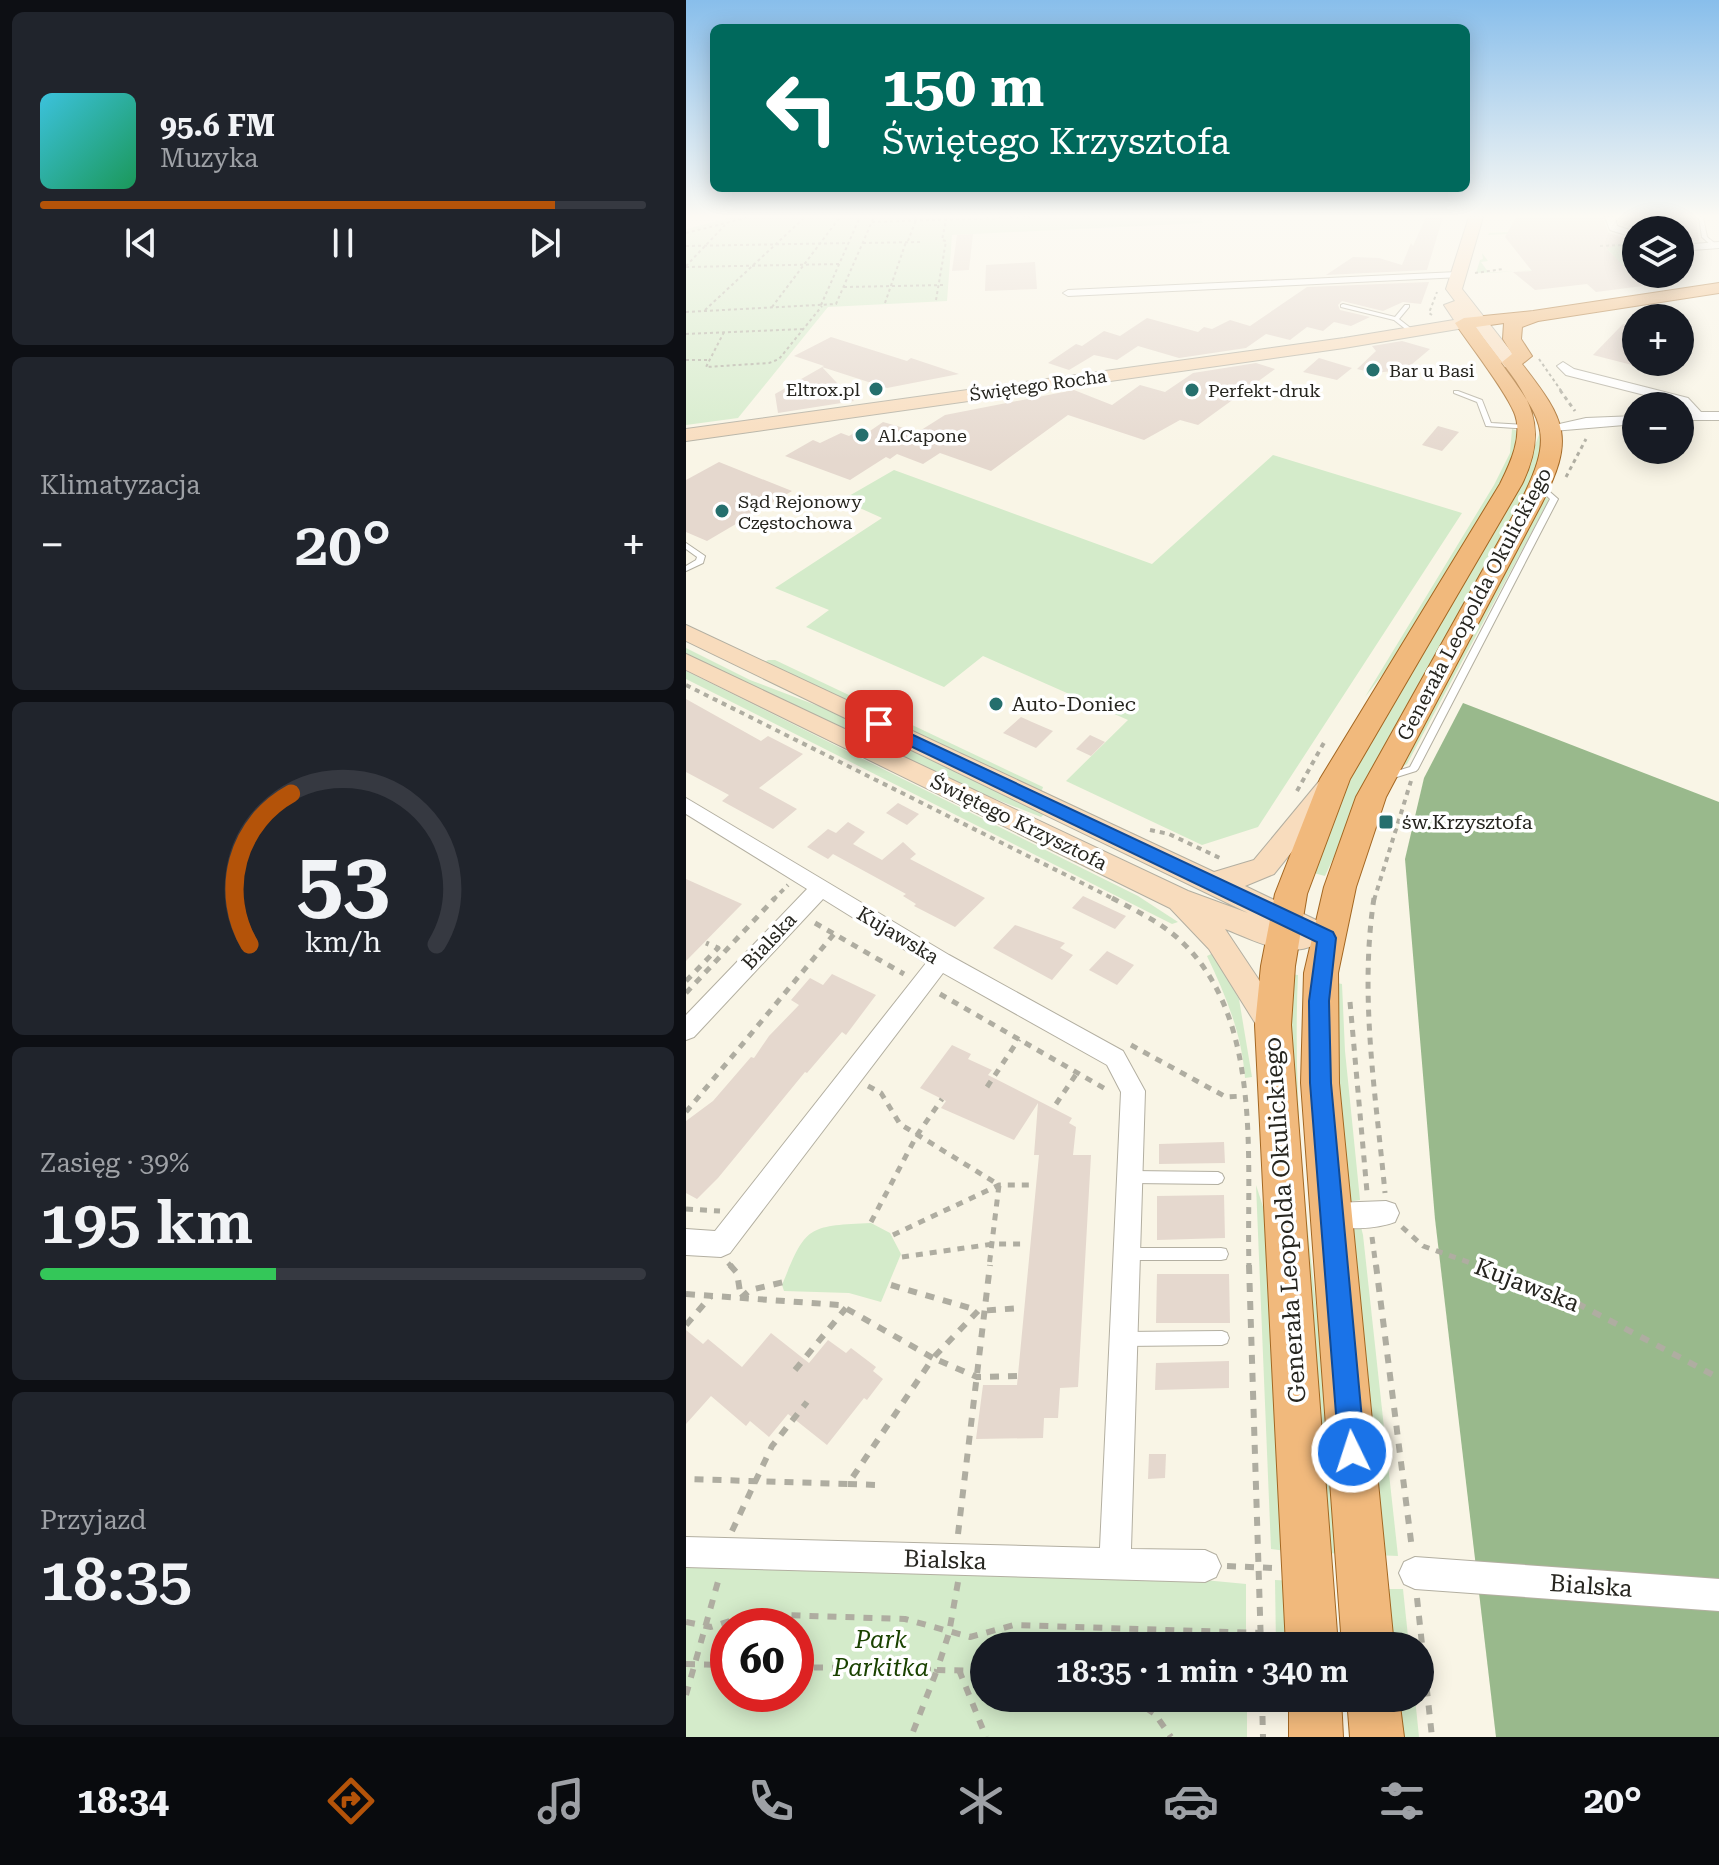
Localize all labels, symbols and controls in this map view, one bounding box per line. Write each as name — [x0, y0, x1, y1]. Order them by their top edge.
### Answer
text: 150 m — [882, 54, 1044, 120]
icon: left — [750, 56, 854, 160]
text: 95.6 FM — [160, 108, 275, 143]
text: Świętego Krzysztofa — [882, 121, 1230, 163]
text: Muzyka — [160, 143, 258, 173]
map controls — [1622, 216, 1694, 464]
button: layers — [1622, 216, 1694, 288]
icon: previous — [119, 221, 163, 265]
icon: pause — [321, 221, 365, 265]
icon: next — [523, 221, 567, 265]
button: + — [1622, 304, 1694, 376]
place label: Bar u Basi — [1389, 360, 1475, 381]
marker: Bar u Basi — [1364, 361, 1382, 379]
street label: Świętego Rocha — [968, 365, 1108, 405]
place label: Eltrox.pl — [786, 379, 860, 400]
marker: Eltrox.pl — [867, 380, 885, 398]
place label: Perfekt-druk — [1208, 380, 1321, 401]
marker: Perfekt-druk — [1183, 381, 1201, 399]
button: − — [1622, 392, 1694, 464]
place label: Al.Capone — [878, 425, 967, 446]
marker: Al.Capone — [853, 426, 871, 444]
street label: Generała Leopolda Okulickiego — [1392, 463, 1556, 745]
text: Klimatyzacja — [40, 470, 200, 500]
place label: Sąd Rejonowy Częstochowa — [738, 491, 862, 533]
marker: Sąd Rejonowy Częstochowa — [713, 502, 731, 520]
text: 20° — [295, 509, 391, 580]
text: − — [40, 519, 65, 571]
text: + — [621, 519, 646, 571]
pin — [845, 690, 913, 758]
place label: Auto-Doniec — [1012, 692, 1136, 716]
marker: Auto-Doniec — [987, 695, 1005, 713]
icon: arrive — [857, 702, 901, 746]
street label: Świętego Krzysztofa — [927, 769, 1111, 875]
place label: św.Krzysztofa — [1402, 810, 1533, 834]
marker: św.Krzysztofa — [1377, 813, 1395, 831]
text: 53 — [296, 833, 390, 930]
street label: Kujawska — [853, 901, 944, 969]
street label: Bialska — [737, 907, 801, 974]
text: km/h — [305, 925, 381, 959]
street label: Generała Leopolda Okulickiego — [1258, 1036, 1312, 1404]
text: Zasięg · 39% — [40, 1148, 189, 1178]
text: 195 km — [40, 1187, 253, 1258]
street label: Kujawska — [1471, 1252, 1583, 1318]
position arrow — [1310, 1410, 1394, 1494]
text: Przyjazd — [40, 1505, 146, 1535]
text: 18:35 — [40, 1544, 192, 1615]
street label: Bialska — [903, 1545, 987, 1575]
street label: Bialska — [1549, 1569, 1633, 1603]
speed limit sign: 60 — [710, 1608, 814, 1712]
park label: Park Parkitka — [832, 1626, 929, 1682]
text: 18:35 · 1 min · 340 m — [1056, 1654, 1348, 1689]
icon: directions — [323, 1773, 379, 1829]
icon: music — [533, 1773, 589, 1829]
icon: phone — [743, 1773, 799, 1829]
icon: climate — [953, 1773, 1009, 1829]
icon: car — [1163, 1773, 1219, 1829]
icon: filters — [1374, 1773, 1430, 1829]
text: 18:34 — [77, 1780, 169, 1822]
text: 20° — [1584, 1780, 1642, 1822]

